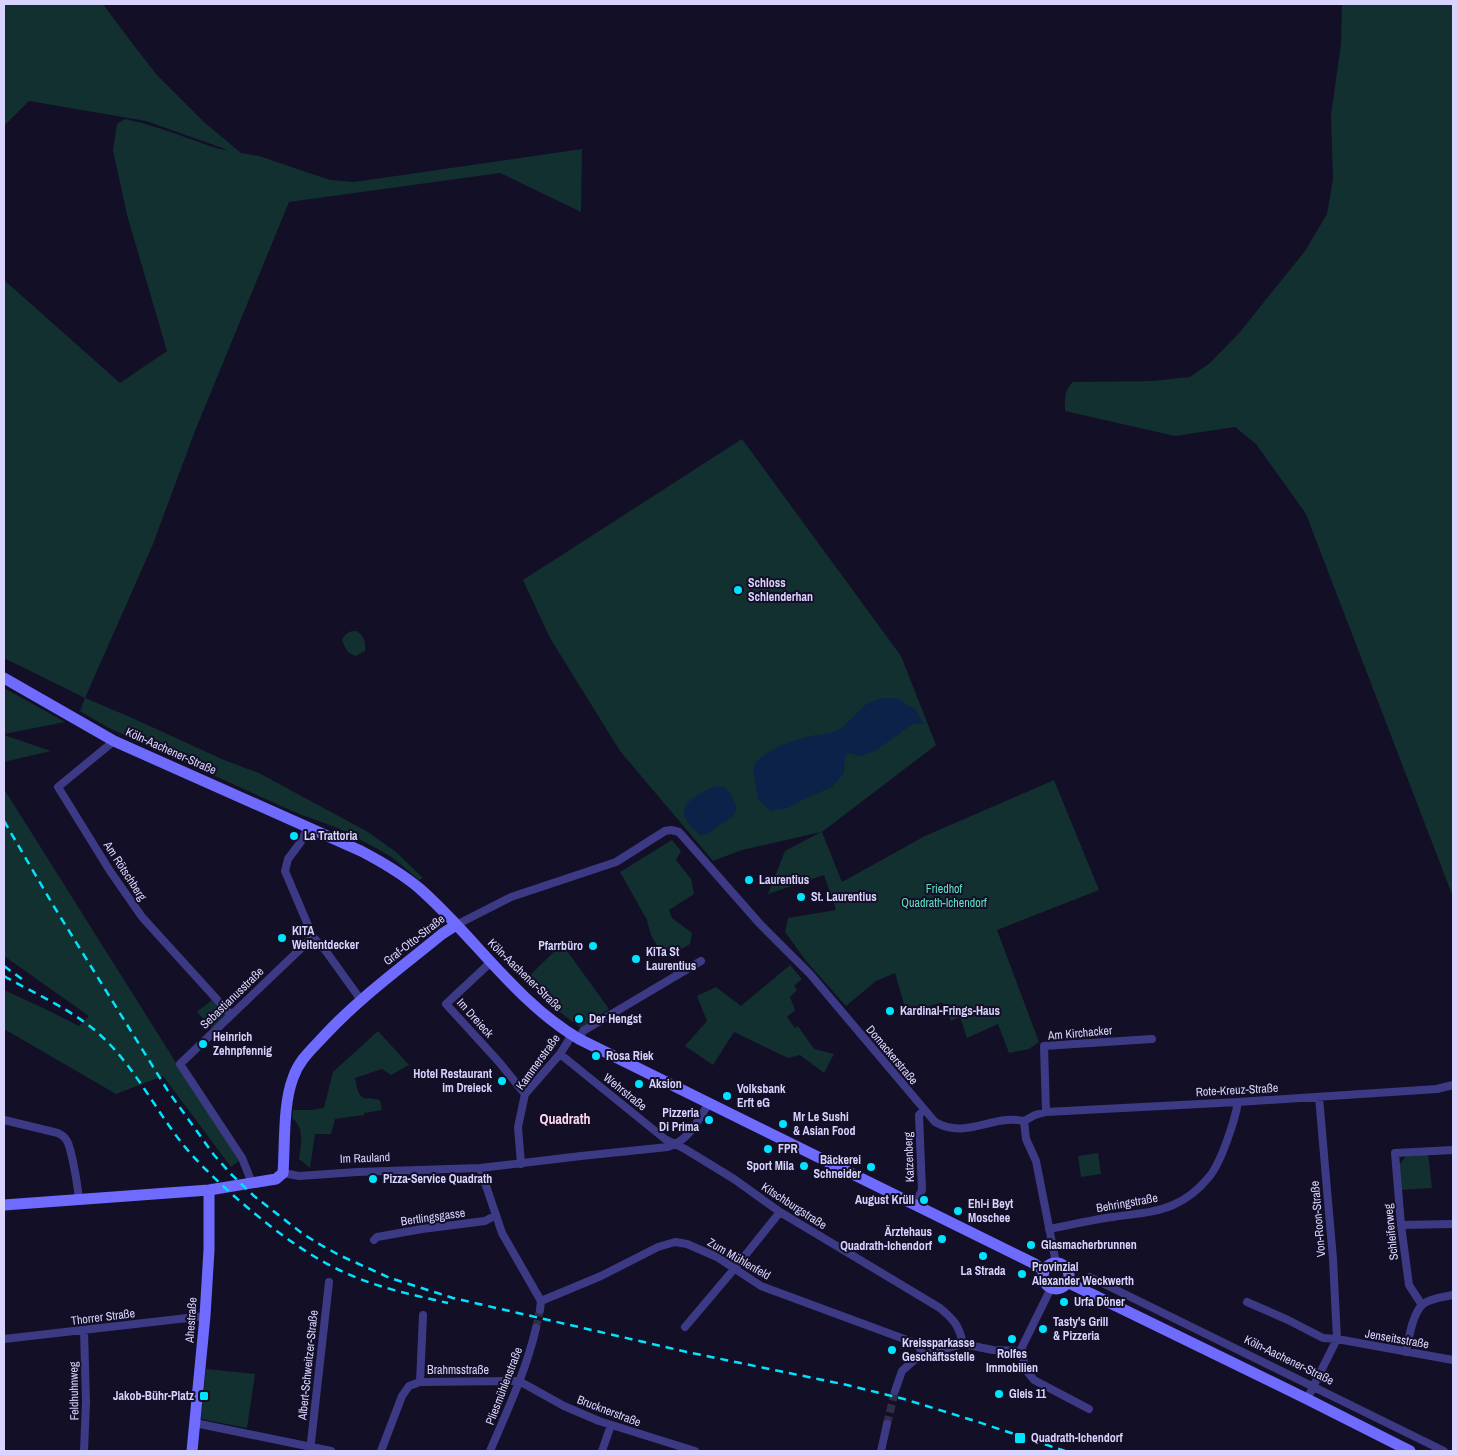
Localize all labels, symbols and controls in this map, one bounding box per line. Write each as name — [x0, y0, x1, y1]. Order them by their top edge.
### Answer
place label: Schloss Schlenderhan — [748, 575, 813, 605]
marker: Schloss Schlenderhan — [732, 584, 744, 596]
street label: Köln-Aachener-Straße — [123, 724, 219, 778]
place label: La Trattoria — [304, 828, 358, 844]
marker: La Trattoria — [288, 830, 300, 842]
street label: Am Rötschberg — [99, 837, 150, 904]
place label: Laurentius — [759, 872, 810, 888]
marker: Laurentius — [743, 874, 755, 886]
park label: Friedhof Quadrath-Ichendorf — [901, 881, 987, 911]
place label: St. Laurentius — [811, 889, 877, 905]
marker: St. Laurentius — [795, 891, 807, 903]
street label: Graf-Otto-Straße — [380, 911, 448, 969]
place label: KITA Weltentdecker — [292, 923, 359, 953]
marker: KITA Weltentdecker — [276, 932, 288, 944]
street label: Köln-Aachener-Straße — [484, 935, 566, 1015]
place label: Pfarrbüro — [538, 938, 583, 954]
marker: Pfarrbüro — [587, 940, 599, 952]
place label: KiTa St Laurentius — [646, 944, 697, 974]
marker: KiTa St Laurentius — [630, 953, 642, 965]
street label: Sebastianusstraße — [197, 964, 267, 1032]
street label: Im Dreieck — [453, 995, 497, 1041]
place label: Kardinal-Frings-Haus — [900, 1003, 1001, 1019]
marker: Kardinal-Frings-Haus — [884, 1005, 896, 1017]
place label: Der Hengst — [589, 1011, 642, 1027]
marker: Der Hengst — [573, 1013, 585, 1025]
street label: Domackerstraße — [862, 1022, 922, 1088]
street label: Am Kirchacker — [1046, 1022, 1114, 1044]
place label: Heinrich Zehnpfennig — [213, 1029, 272, 1059]
street label: Kammerstraße — [512, 1031, 564, 1093]
marker: Heinrich Zehnpfennig — [197, 1038, 209, 1050]
place label: Rosa Riek — [606, 1048, 654, 1064]
marker: Rosa Riek — [590, 1050, 602, 1062]
place label: Hotel Restaurant im Dreieck — [413, 1066, 493, 1096]
street label: Wehrstraße — [600, 1070, 650, 1114]
marker: Hotel Restaurant im Dreieck — [496, 1075, 508, 1087]
place label: Aksion — [649, 1076, 682, 1092]
marker: Aksion — [633, 1078, 645, 1090]
street label: Rote-Kreuz-Straße — [1195, 1080, 1279, 1100]
place label: Volksbank Erft eG — [737, 1081, 786, 1111]
marker: Volksbank Erft eG — [721, 1090, 733, 1102]
place label: Pizzeria Di Prima — [659, 1105, 700, 1135]
place label: Mr Le Sushi & Asian Food — [793, 1109, 856, 1139]
district label: Quadrath — [539, 1110, 591, 1128]
marker: Pizzeria Di Prima — [703, 1114, 715, 1126]
marker: Mr Le Sushi & Asian Food — [777, 1118, 789, 1130]
street label: Katzenberg — [900, 1131, 918, 1182]
place label: FPR — [778, 1141, 798, 1157]
marker: FPR — [762, 1143, 774, 1155]
street label: Im Rauland — [340, 1149, 390, 1167]
place label: Bäckerei Schneider — [813, 1152, 861, 1182]
place label: Sport Mila — [746, 1158, 795, 1174]
marker: Sport Mila — [798, 1160, 810, 1172]
marker: Bäckerei Schneider — [865, 1161, 877, 1173]
place label: Pizza-Service Quadrath — [383, 1171, 492, 1187]
marker: Pizza-Service Quadrath — [367, 1173, 379, 1185]
street label: Kitschburgstraße — [758, 1179, 830, 1233]
street label: Von-Roon-Straße — [1307, 1180, 1329, 1258]
street label: Behringstraße — [1095, 1190, 1159, 1216]
place label: August Krüll — [855, 1192, 914, 1208]
marker: August Krüll — [918, 1194, 930, 1206]
place label: Ehl-i Beyt Moschee — [968, 1196, 1014, 1226]
street label: Schleiferweg — [1380, 1202, 1402, 1261]
street label: Bertlingsgasse — [400, 1205, 466, 1229]
marker: Ehl-i Beyt Moschee — [952, 1205, 964, 1217]
place label: Ärztehaus Quadrath-Ichendorf — [840, 1224, 933, 1254]
marker: Ärztehaus Quadrath-Ichendorf — [936, 1233, 948, 1245]
street label: Zum Mühlenfeld — [704, 1234, 774, 1284]
place label: Glasmacherbrunnen — [1041, 1237, 1137, 1253]
marker: Glasmacherbrunnen — [1025, 1239, 1037, 1251]
marker: La Strada — [977, 1250, 989, 1262]
place label: Provinzial Alexander Weckwerth — [1032, 1259, 1134, 1289]
place label: La Strada — [961, 1263, 1006, 1279]
marker: Provinzial Alexander Weckwerth — [1016, 1268, 1028, 1280]
place label: Urfa Döner — [1074, 1294, 1125, 1310]
marker: Urfa Döner — [1058, 1296, 1070, 1308]
street label: Ahestraße — [181, 1297, 201, 1344]
street label: Thorrer Straße — [70, 1305, 136, 1329]
street label: Albert-Schweitzer-Straße — [294, 1309, 322, 1422]
place label: Tasty's Grill & Pizzeria — [1053, 1314, 1108, 1344]
marker: Tasty's Grill & Pizzeria — [1037, 1323, 1049, 1335]
street label: Jenseitsstraße — [1364, 1326, 1430, 1352]
street label: Köln-Aachener-Straße — [1241, 1331, 1337, 1389]
marker: Rolfes Immobilien — [1006, 1333, 1018, 1345]
place label: Kreissparkasse Geschäftsstelle — [902, 1335, 975, 1365]
marker: Kreissparkasse Geschäftsstelle — [886, 1344, 898, 1356]
street label: Pliesmühlenstraße — [482, 1345, 526, 1427]
place label: Rolfes Immobilien — [986, 1346, 1038, 1376]
street label: Feldhuhnweg — [65, 1361, 83, 1420]
street label: Brahmsstraße — [427, 1362, 489, 1378]
place label: Gleis 11 — [1009, 1386, 1047, 1402]
place label: Jakob-Bühr-Platz — [113, 1388, 194, 1404]
marker: Gleis 11 — [993, 1388, 1005, 1400]
marker: Jakob-Bühr-Platz — [198, 1390, 210, 1402]
street label: Brucknerstraße — [575, 1391, 643, 1431]
place label: Quadrath-Ichendorf — [1031, 1430, 1124, 1446]
marker: Quadrath-Ichendorf — [1013, 1431, 1027, 1445]

